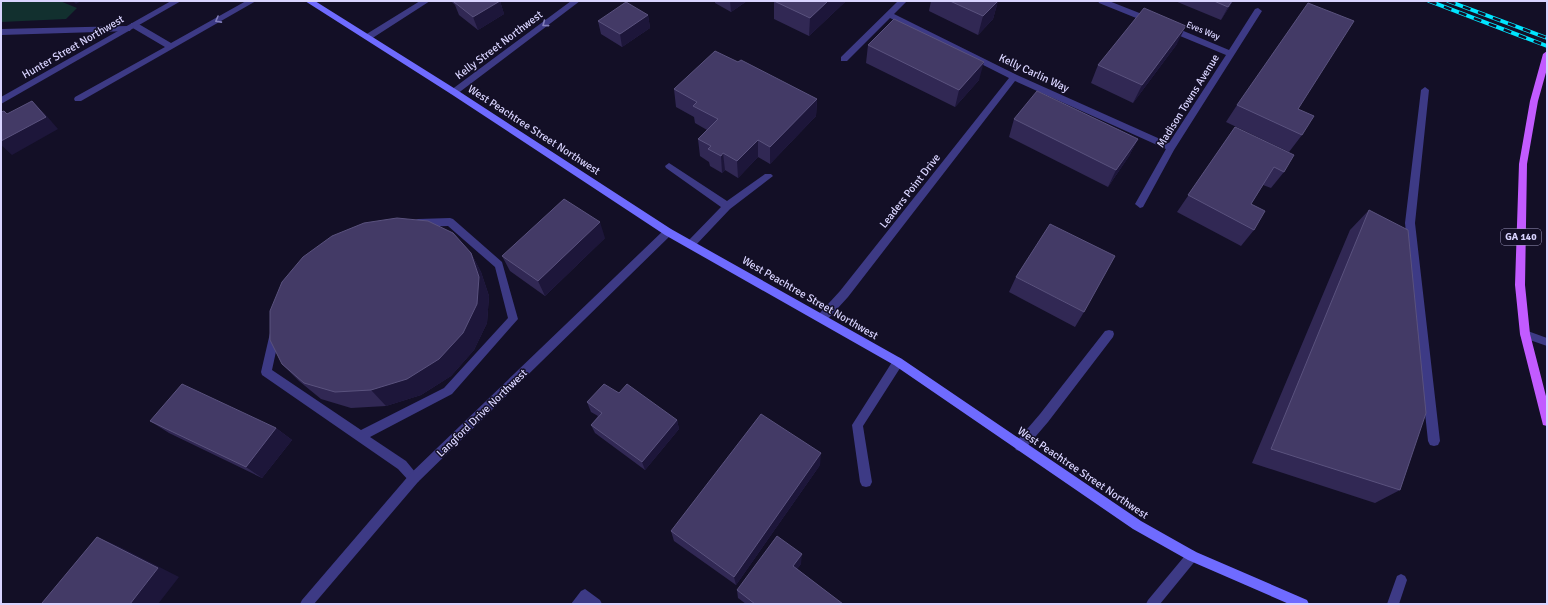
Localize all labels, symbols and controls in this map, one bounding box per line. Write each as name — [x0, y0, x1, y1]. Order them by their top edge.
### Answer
street label: Kelly Street Northwest — [453, 8, 545, 82]
street label: Hunter Street Northwest — [20, 12, 126, 81]
one-way arrow — [214, 15, 222, 23]
one-way arrow — [542, 19, 549, 26]
street label: Eves Way — [1185, 19, 1222, 43]
street label: Kelly Carlin Way — [997, 51, 1072, 95]
street label: Madison Towns Avenue — [1154, 52, 1222, 150]
street label: West Peachtree Street Northwest — [465, 82, 603, 178]
street label: Leaders Point Drive — [877, 151, 943, 231]
road number: GA 140 — [1501, 229, 1541, 245]
street label: West Peachtree Street Northwest — [740, 254, 880, 342]
street label: Langford Drive Northwest — [434, 366, 530, 460]
street label: West Peachtree Street Northwest — [1015, 424, 1151, 522]

